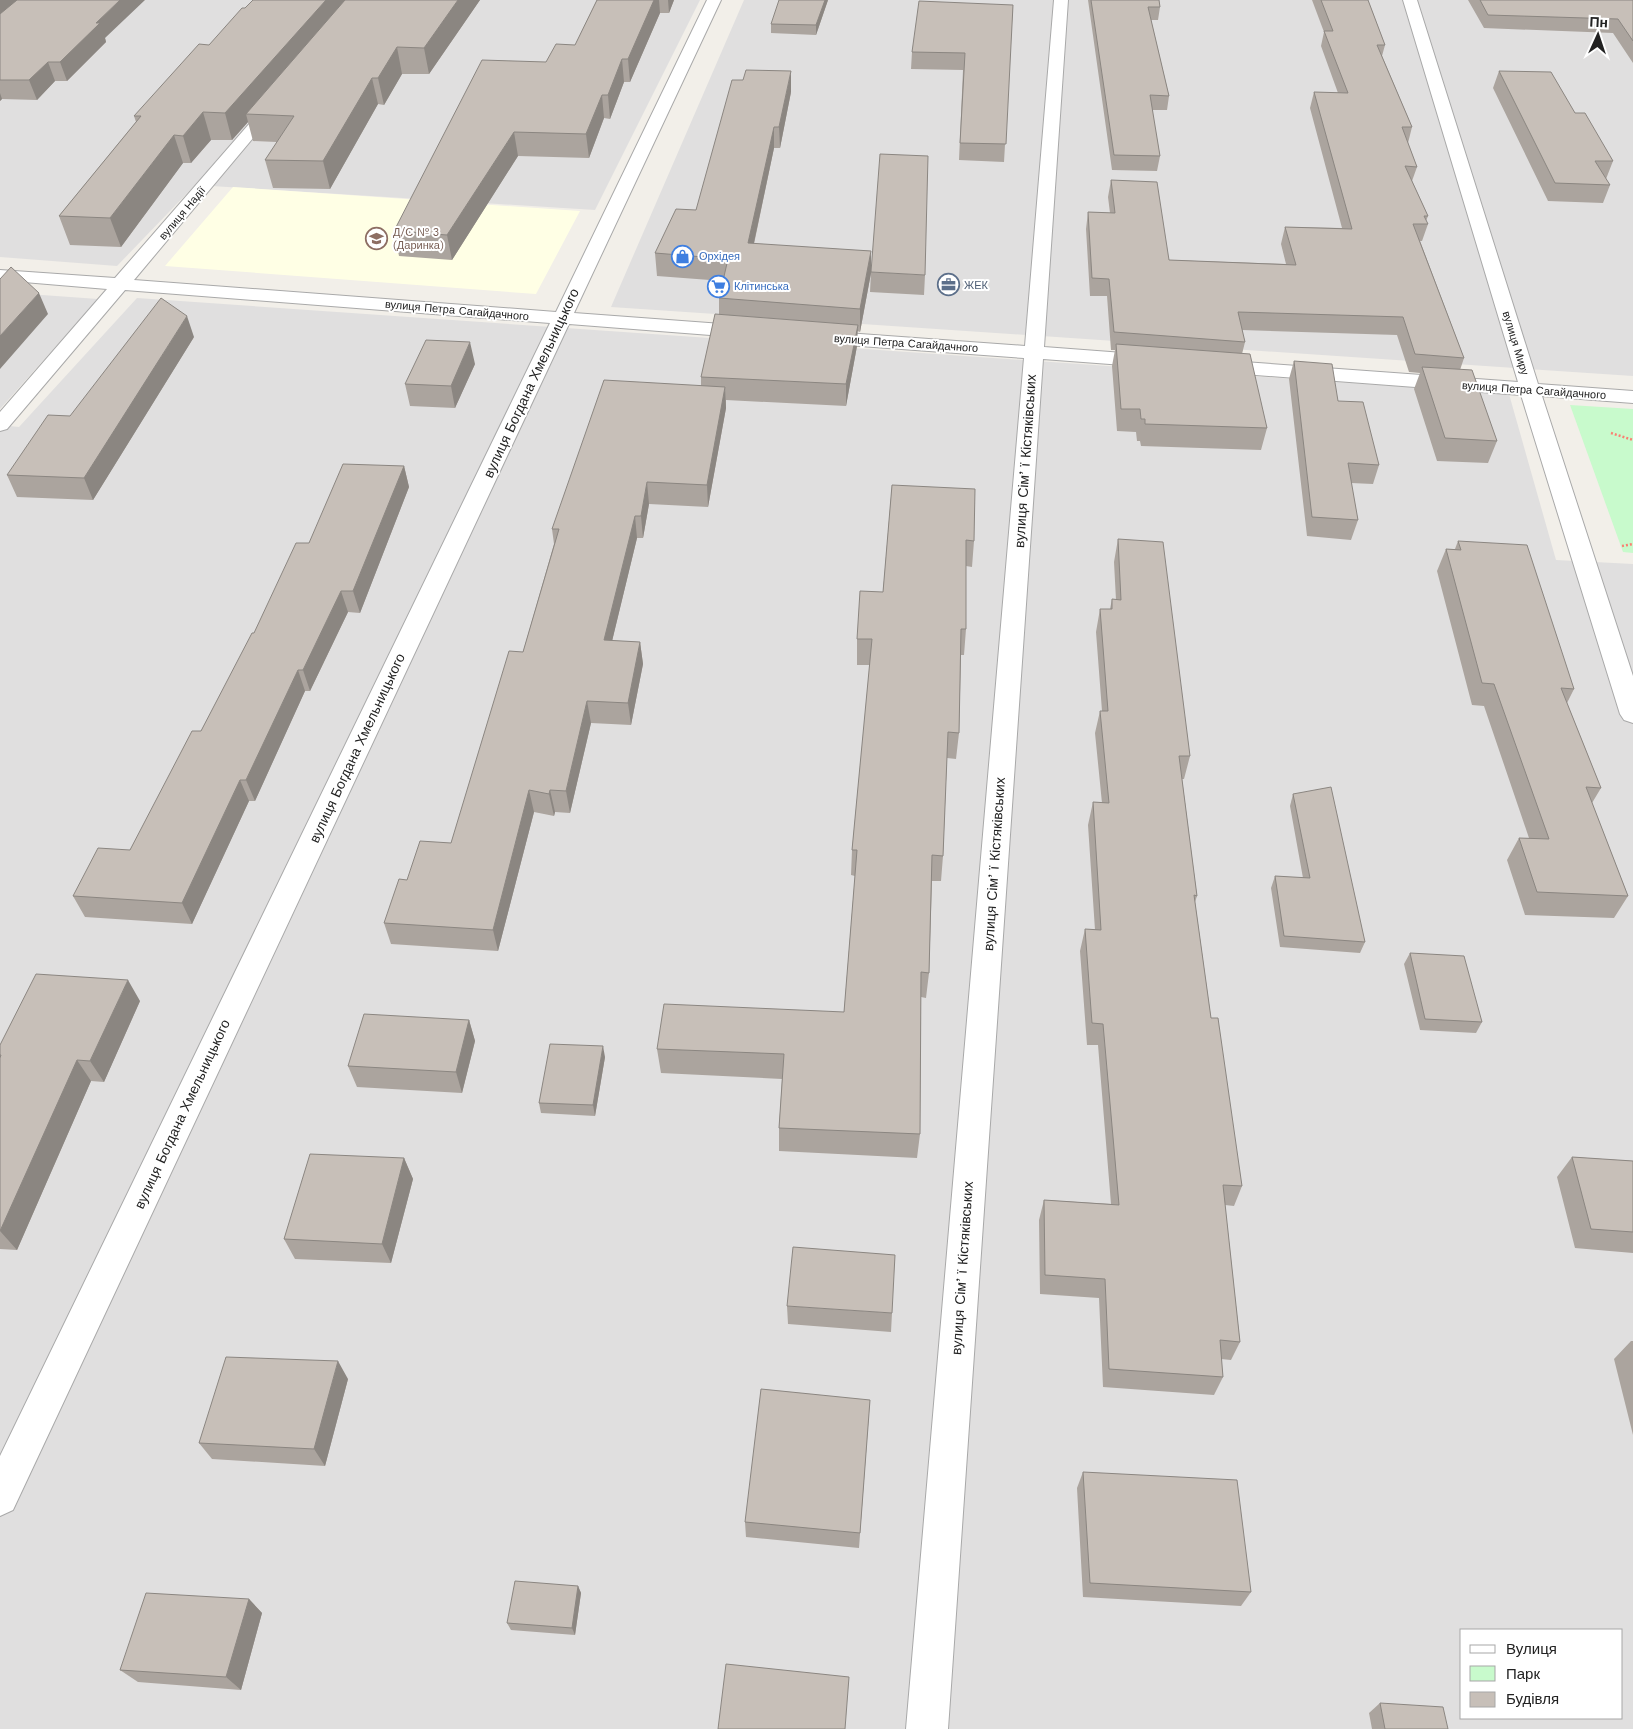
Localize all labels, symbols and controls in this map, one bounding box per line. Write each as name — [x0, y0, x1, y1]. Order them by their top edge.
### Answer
north arrow — [1573, 10, 1623, 60]
text: Пн — [1589, 14, 1608, 30]
street label: вулиця Надії — [156, 184, 208, 243]
school or university icon: Д/С № 3 (Даринка) — [365, 226, 389, 250]
place label: Д/С № 3 (Даринка) — [393, 226, 444, 252]
shop icon: Орхідея — [671, 244, 695, 268]
place label: Орхідея — [699, 250, 740, 263]
office icon: ЖЕК — [936, 273, 960, 297]
supermarket icon: Клітинська — [706, 274, 730, 298]
place label: ЖЕК — [964, 279, 988, 292]
place label: Клітинська — [734, 280, 790, 293]
street label: вулиця Богдана Хмельницького — [480, 286, 582, 480]
street label: вулиця Петра Сагайдачного — [384, 298, 529, 323]
street label: вулиця Миру — [1500, 310, 1532, 377]
street label: вулиця Петра Сагайдачного — [833, 332, 978, 355]
street label: вулиця Сімʼї Кістяківських — [1011, 374, 1039, 548]
street label: вулиця Петра Сагайдачного — [1461, 379, 1606, 402]
street label: вулиця Богдана Хмельницького — [306, 651, 408, 845]
street label: вулиця Сімʼї Кістяківських — [980, 777, 1008, 951]
street label: вулиця Богдана Хмельницького — [131, 1017, 233, 1211]
street label: вулиця Сімʼї Кістяківських — [948, 1181, 976, 1355]
legend — [1460, 1629, 1623, 1719]
text: Вулиця — [1506, 1640, 1557, 1658]
text: Парк — [1506, 1665, 1540, 1683]
text: Будівля — [1506, 1690, 1559, 1708]

